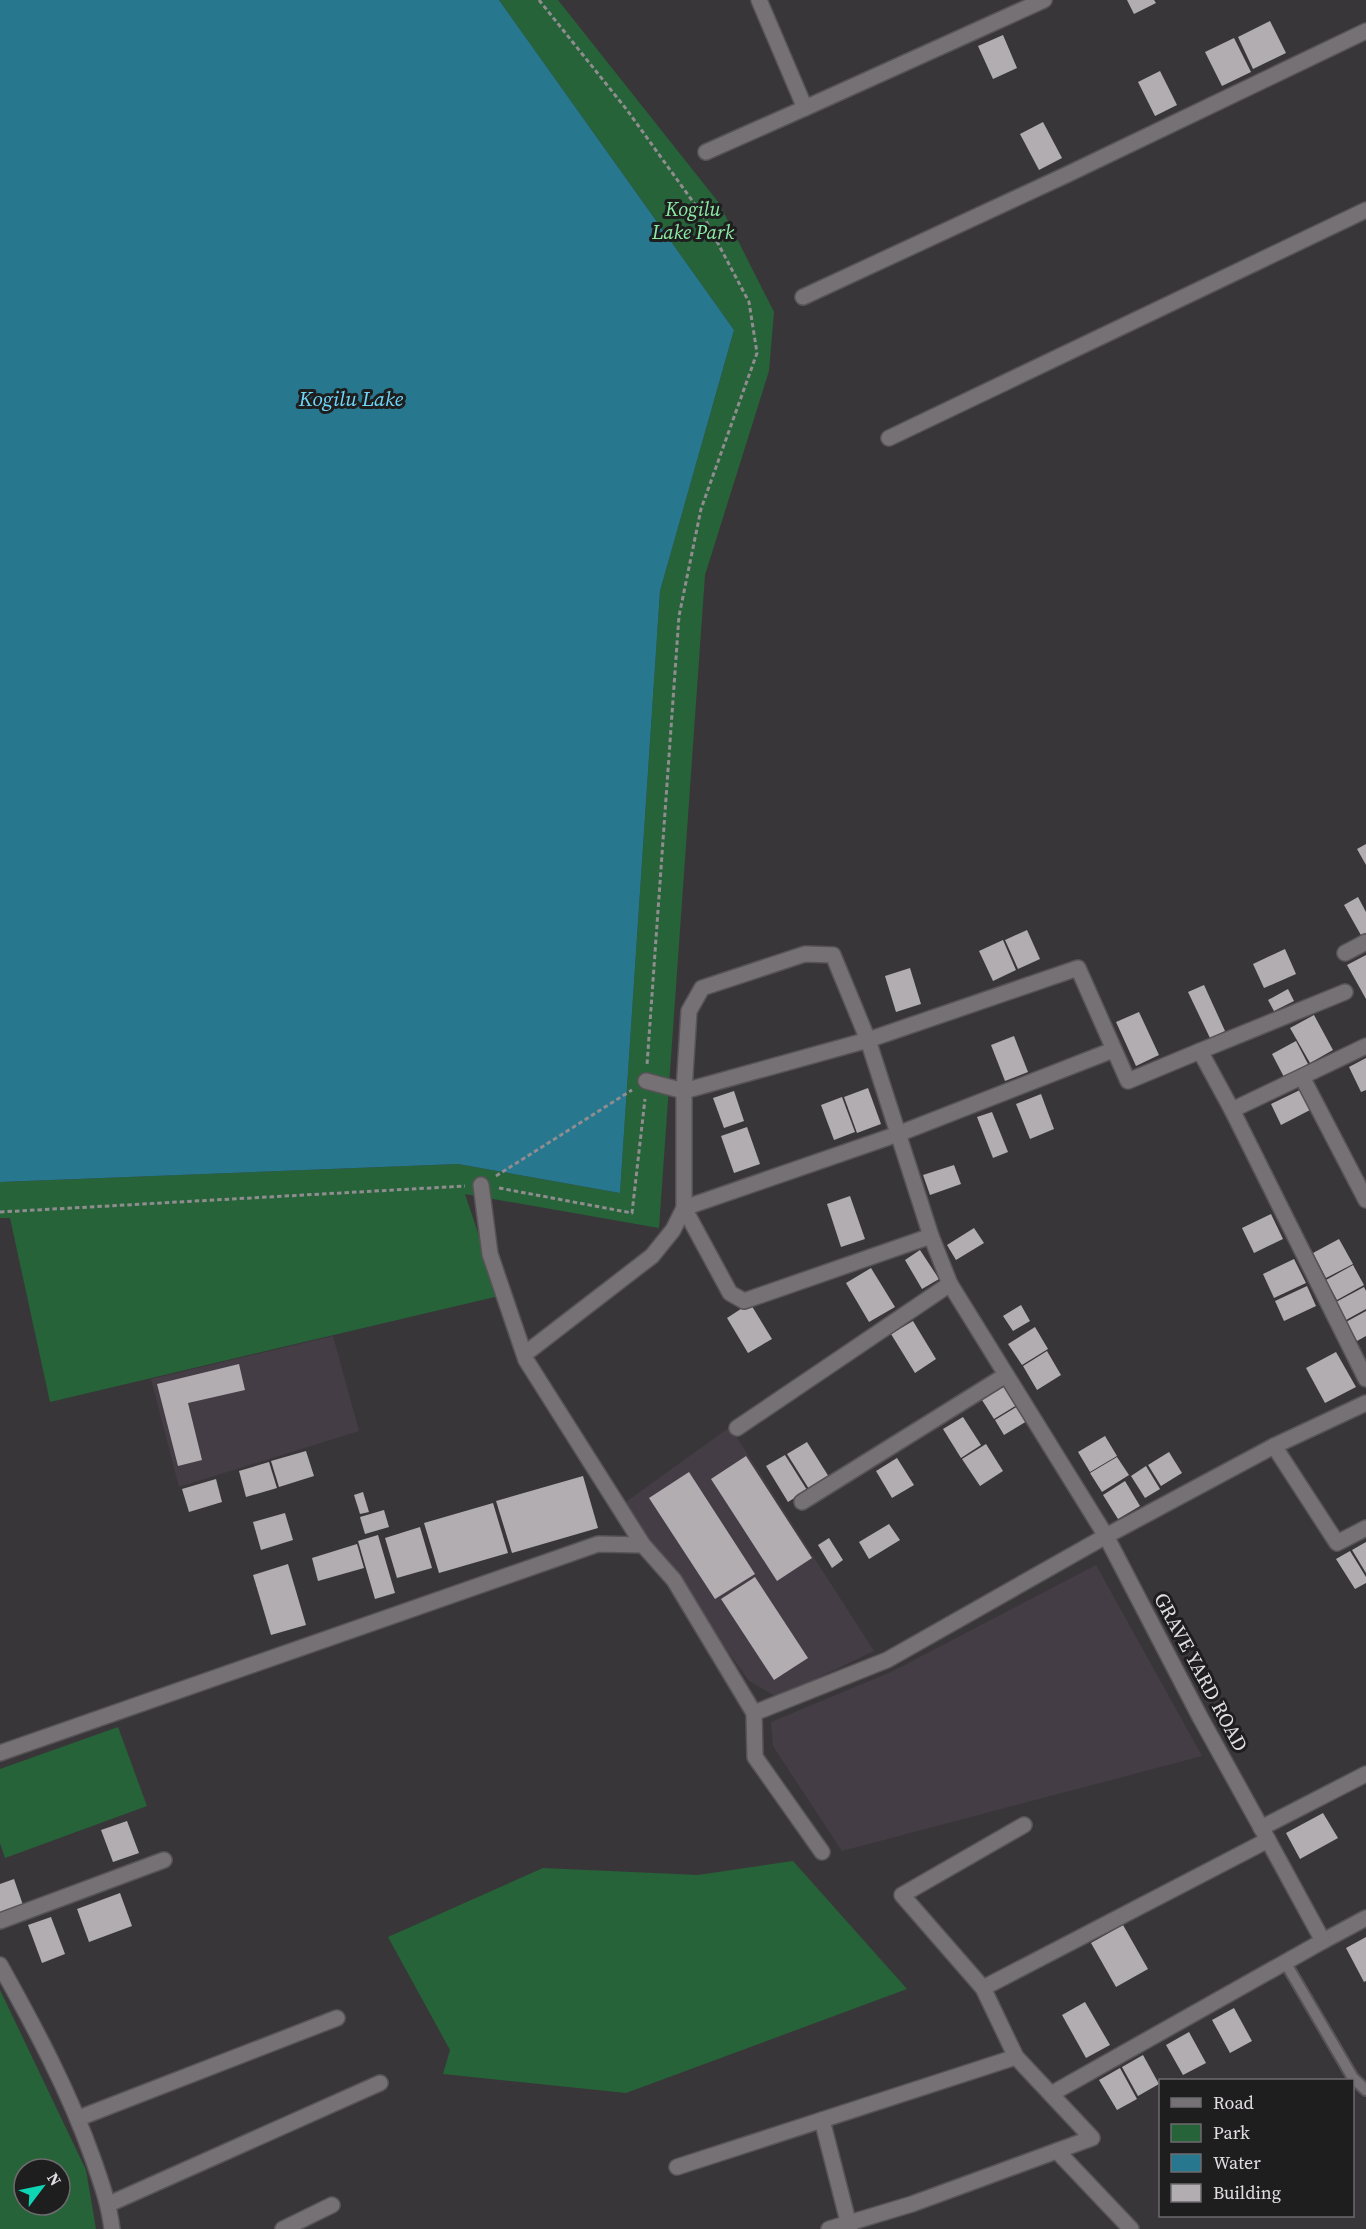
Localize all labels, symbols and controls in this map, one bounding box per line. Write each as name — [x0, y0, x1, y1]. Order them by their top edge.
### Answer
park label: Kogilu Lake Park — [651, 195, 735, 246]
water label: Kogilu Lake — [298, 384, 404, 413]
street label: GRAVE YARD ROAD — [1147, 1588, 1255, 1756]
legend — [1159, 2079, 1354, 2217]
text: Road — [1213, 2090, 1254, 2115]
text: Park — [1213, 2120, 1250, 2145]
text: Water — [1213, 2150, 1261, 2175]
north arrow — [12, 2157, 72, 2217]
text: N — [42, 2168, 67, 2190]
text: Building — [1213, 2180, 1281, 2205]

